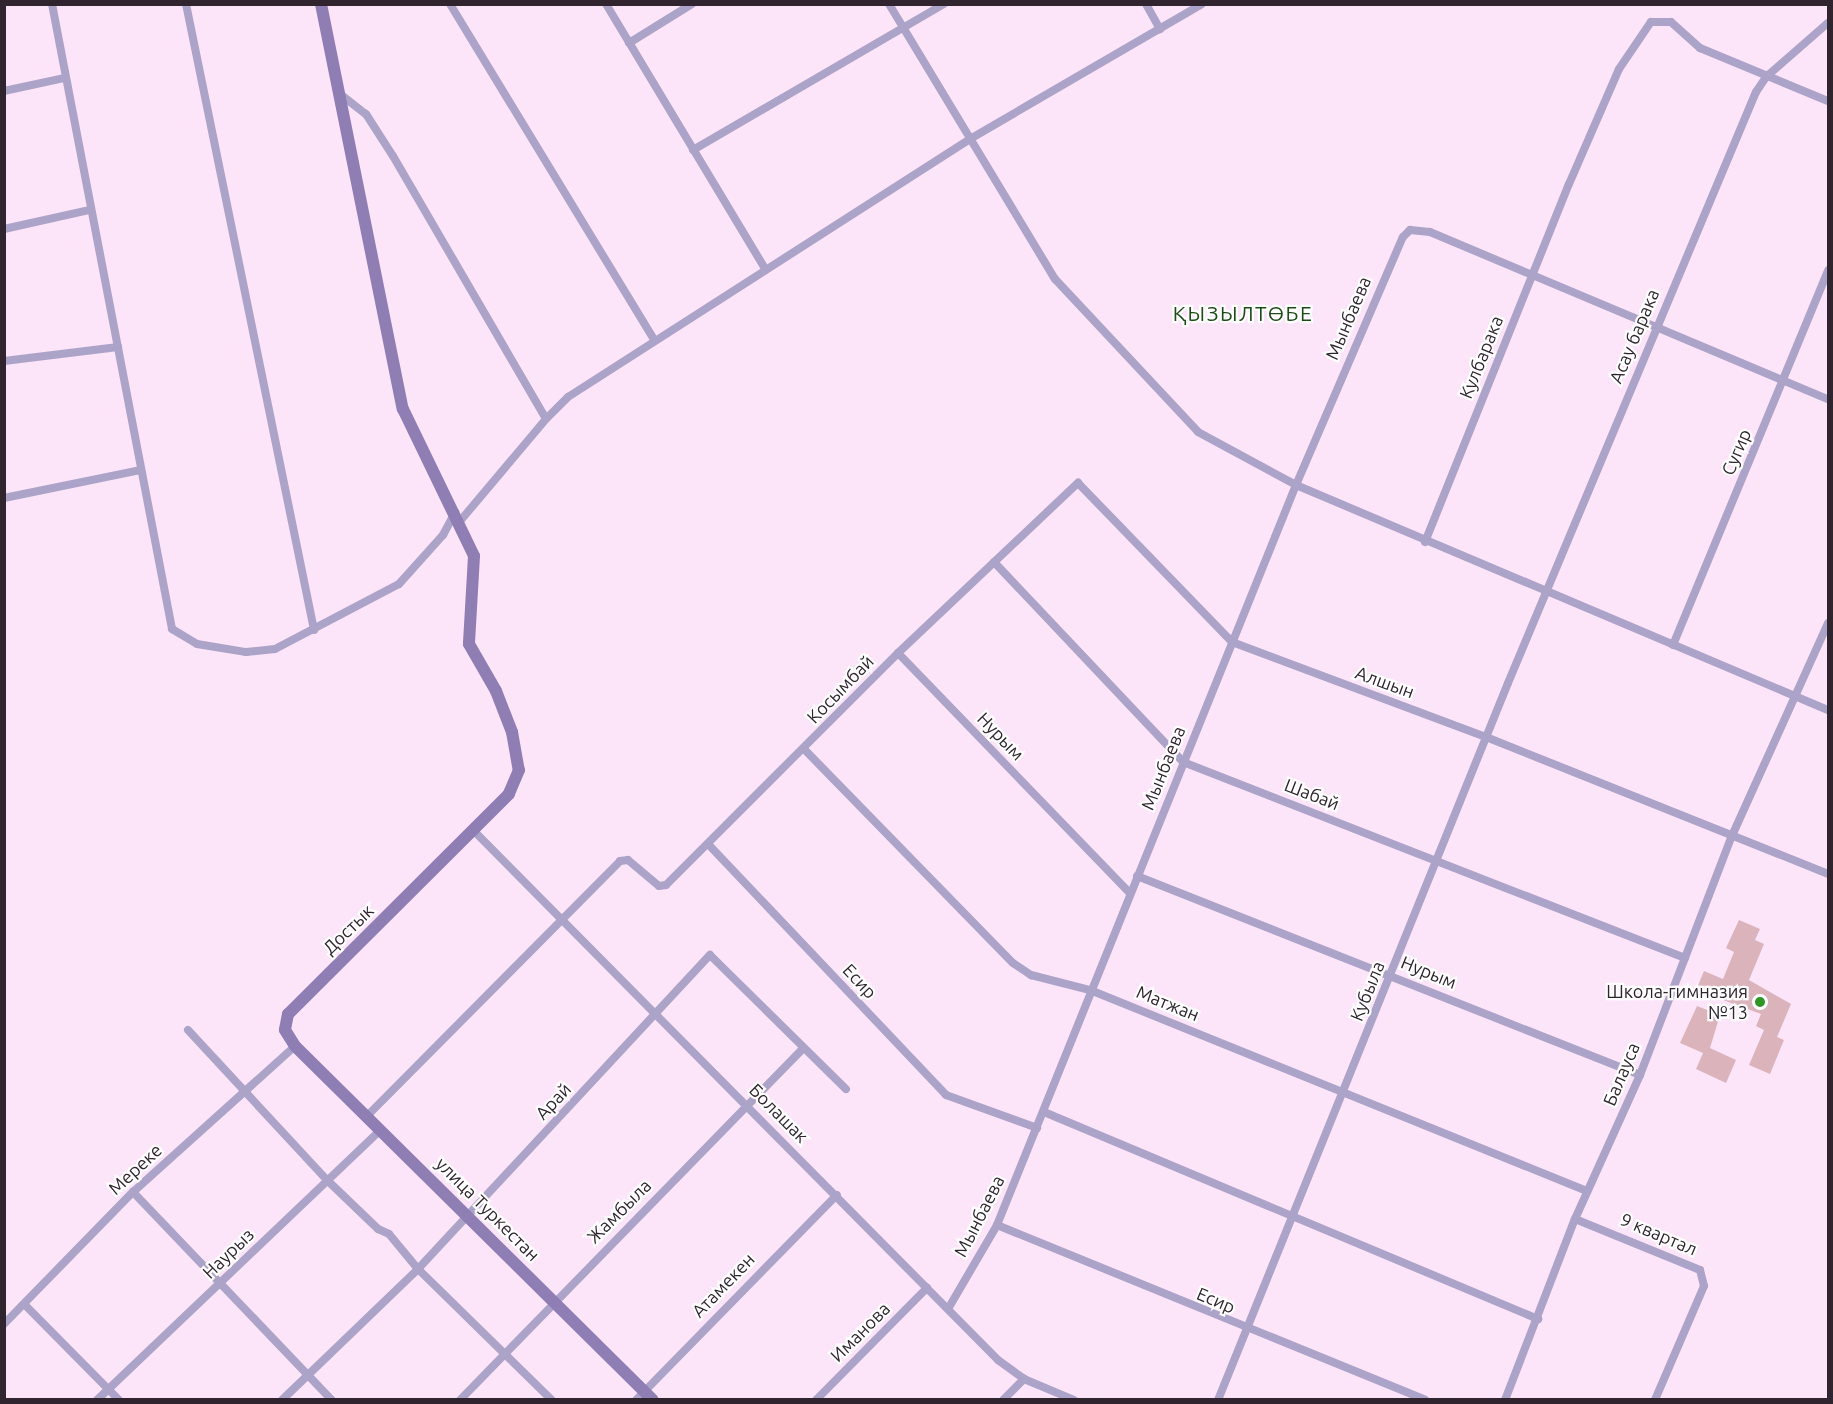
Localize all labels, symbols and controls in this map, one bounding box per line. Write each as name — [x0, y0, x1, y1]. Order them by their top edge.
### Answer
street label: Мынбаева — [1321, 273, 1375, 363]
street label: Асау барака — [1604, 286, 1664, 386]
district label: ҚЫЗЫЛТӨБЕ — [1173, 300, 1313, 326]
street label: Кулбарака — [1455, 312, 1507, 402]
street label: Сугир — [1717, 426, 1755, 478]
street label: Косымбай — [802, 650, 878, 728]
street label: Алшын — [1353, 661, 1417, 703]
street label: Нурым — [973, 708, 1029, 764]
street label: Мынбаева — [1136, 723, 1190, 813]
street label: Шабай — [1281, 774, 1343, 814]
street label: Достык — [318, 900, 378, 958]
street label: Нурым — [1398, 951, 1460, 993]
street label: Кубыла — [1345, 958, 1389, 1024]
street label: Есир — [839, 959, 881, 1003]
street label: Матжан — [1133, 981, 1203, 1025]
place label: Школа-гимназия №13 — [1606, 981, 1748, 1024]
marker: Школа-гимназия №13 — [1753, 995, 1767, 1009]
street label: Балауса — [1598, 1039, 1644, 1109]
street label: Арай — [531, 1078, 575, 1124]
street label: Болашак — [745, 1079, 813, 1147]
street label: Мереке — [104, 1139, 166, 1199]
street label: улица Туркестан — [432, 1153, 544, 1265]
street label: Мынбаева — [949, 1172, 1009, 1260]
street label: Жамбыла — [583, 1175, 655, 1247]
street label: 9 квартал — [1617, 1208, 1701, 1260]
street label: Наурыз — [198, 1223, 258, 1283]
street label: Атамекен — [687, 1248, 759, 1322]
street label: Есир — [1194, 1282, 1238, 1318]
street label: Иманова — [826, 1298, 894, 1366]

